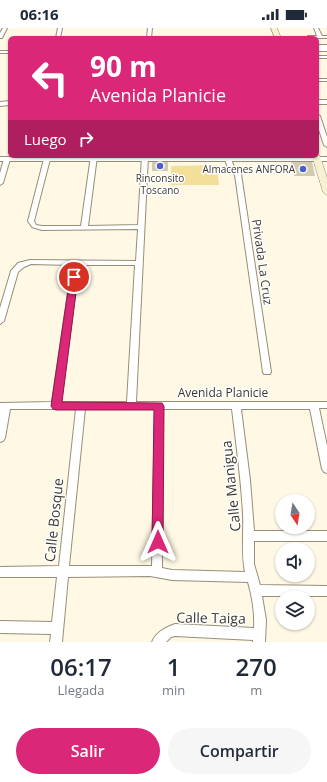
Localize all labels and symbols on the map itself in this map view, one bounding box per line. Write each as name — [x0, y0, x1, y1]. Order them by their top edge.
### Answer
marker: Rinconsito Toscano — [155, 161, 165, 171]
place label: Almacenes ANFORA — [203, 162, 296, 176]
marker: Almacenes ANFORA — [298, 164, 308, 174]
place label: Rinconsito Toscano — [136, 171, 184, 197]
street label: Privada La Cruz — [248, 218, 277, 306]
pin — [57, 260, 91, 294]
street label: Avenida Planicie — [178, 384, 269, 401]
street label: Calle Manigua — [216, 439, 245, 533]
street label: Calle Bosque — [40, 477, 67, 563]
north arrow — [275, 494, 315, 534]
position arrow — [137, 521, 179, 563]
street label: Calle Taiga — [176, 607, 246, 628]

